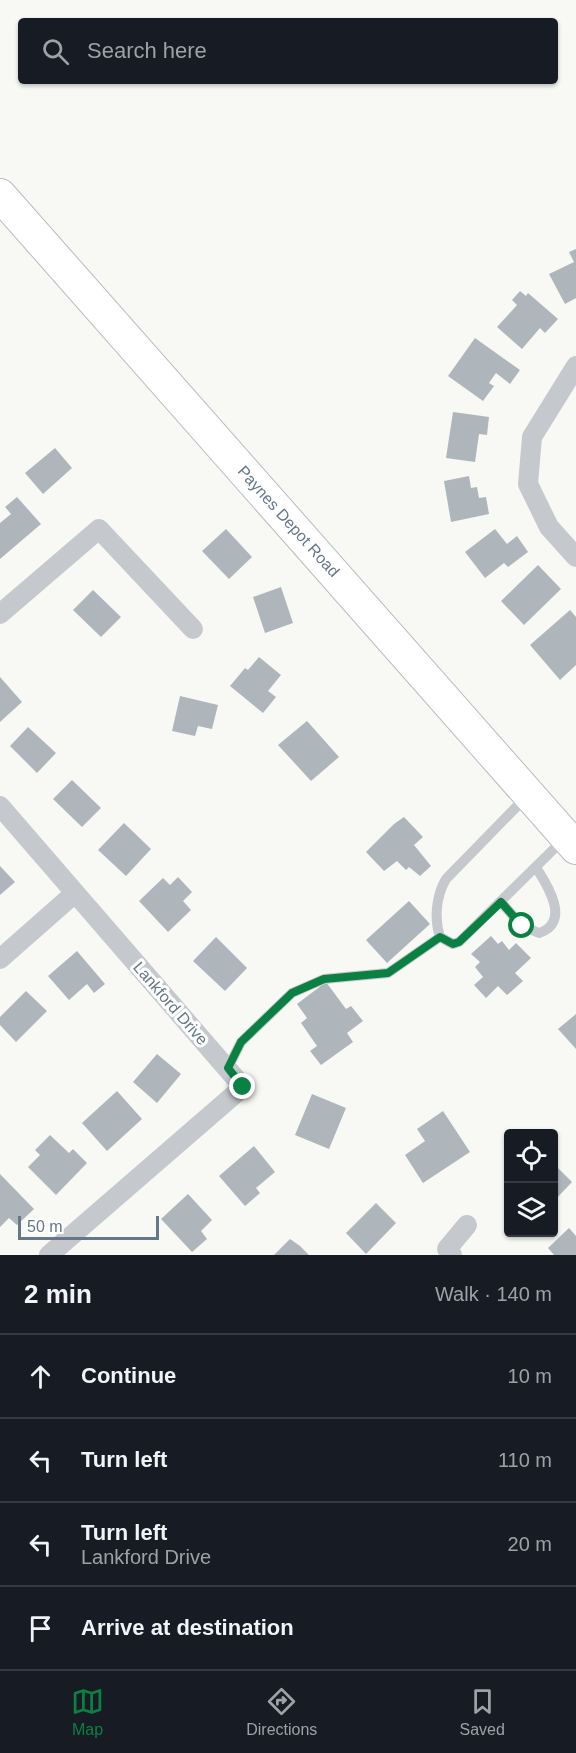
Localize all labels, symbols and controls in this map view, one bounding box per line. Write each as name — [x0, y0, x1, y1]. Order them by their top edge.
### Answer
search box — [18, 18, 558, 84]
icon: search — [39, 35, 72, 68]
text: Search here — [87, 38, 207, 63]
street label: Paynes Depot Road — [234, 462, 343, 580]
route start — [508, 912, 534, 938]
street label: Lankford Drive — [130, 958, 211, 1048]
route end — [229, 1073, 255, 1099]
map controls — [504, 1129, 558, 1237]
button: locate — [504, 1129, 558, 1183]
button: layers — [504, 1183, 558, 1237]
scale bar — [18, 1213, 159, 1240]
text: 50 m — [27, 1218, 63, 1235]
text: 2 min — [24, 1279, 92, 1309]
text: Walk · 140 m — [435, 1283, 552, 1305]
icon: ahead — [24, 1360, 57, 1393]
text: Continue — [81, 1363, 176, 1388]
text: 10 m — [508, 1365, 552, 1387]
icon: left — [24, 1444, 57, 1477]
text: Turn left — [81, 1447, 167, 1472]
text: 110 m — [498, 1449, 552, 1471]
text: Turn left — [81, 1520, 167, 1545]
icon: left — [24, 1528, 57, 1561]
text: 20 m — [508, 1533, 552, 1555]
text: Lankford Drive — [81, 1546, 211, 1568]
icon: arrive — [24, 1612, 57, 1645]
text: Arrive at destination — [81, 1615, 294, 1640]
tab: Map — [71, 1685, 104, 1739]
tab: Directions — [246, 1685, 317, 1739]
tab: Saved — [460, 1685, 505, 1739]

